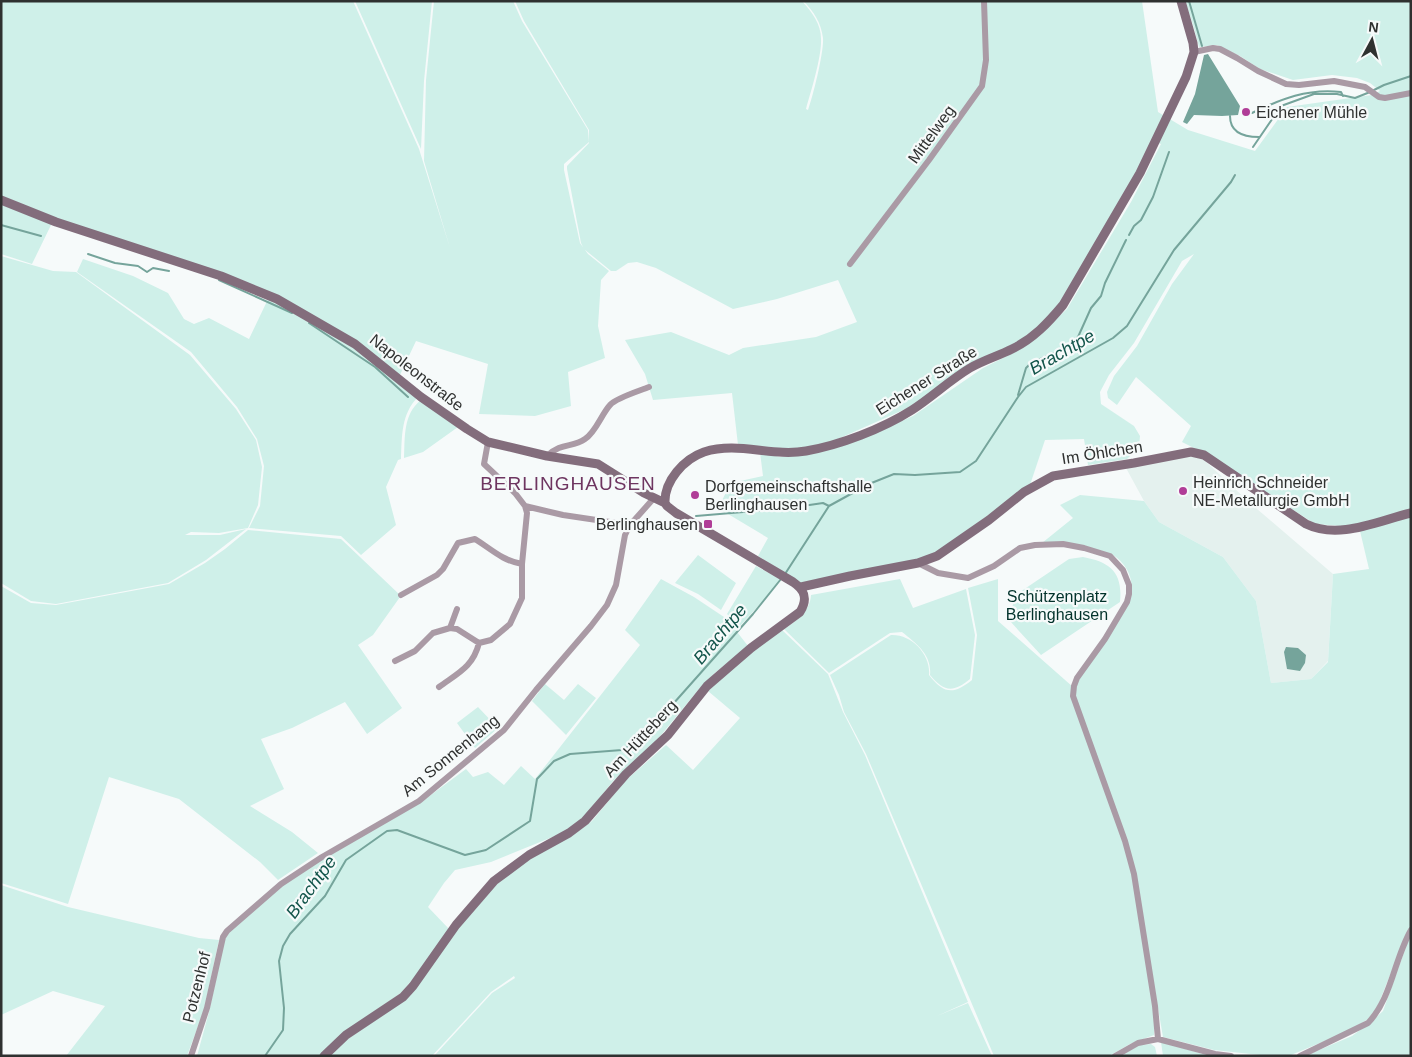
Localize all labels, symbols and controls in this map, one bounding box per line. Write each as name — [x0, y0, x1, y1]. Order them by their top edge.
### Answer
north arrow — [1347, 15, 1397, 65]
text: N — [1368, 19, 1380, 36]
street label: Mittelweg — [905, 102, 958, 167]
place label: Eichener Mühle — [1256, 104, 1367, 121]
marker: Eichener Mühle — [1240, 106, 1252, 118]
water label: Brachtpe — [1026, 325, 1098, 379]
street label: Napoleonstraße — [367, 331, 467, 414]
street label: Eichener Straße — [873, 343, 980, 418]
street label: Im Öhlchen — [1060, 438, 1144, 467]
district label: BERLINGHAUSEN — [480, 473, 656, 494]
place label: Heinrich Schneider NE-Metallurgie GmbH — [1193, 474, 1349, 509]
place label: Dorfgemeinschaftshalle Berlinghausen — [705, 478, 872, 513]
marker: Heinrich Schneider NE-Metallurgie GmbH — [1177, 485, 1189, 497]
marker: Dorfgemeinschaftshalle Berlinghausen — [689, 489, 701, 501]
place label: Berlinghausen — [596, 516, 698, 533]
marker: Berlinghausen — [702, 518, 714, 530]
park label: Schützenplatz Berlinghausen — [1006, 588, 1108, 623]
water label: Brachtpe — [689, 600, 751, 668]
street label: Am Hütteberg — [600, 696, 680, 780]
street label: Am Sonnenhang — [399, 711, 502, 800]
water label: Brachtpe — [282, 852, 340, 922]
street label: Potzenhof — [180, 950, 214, 1024]

